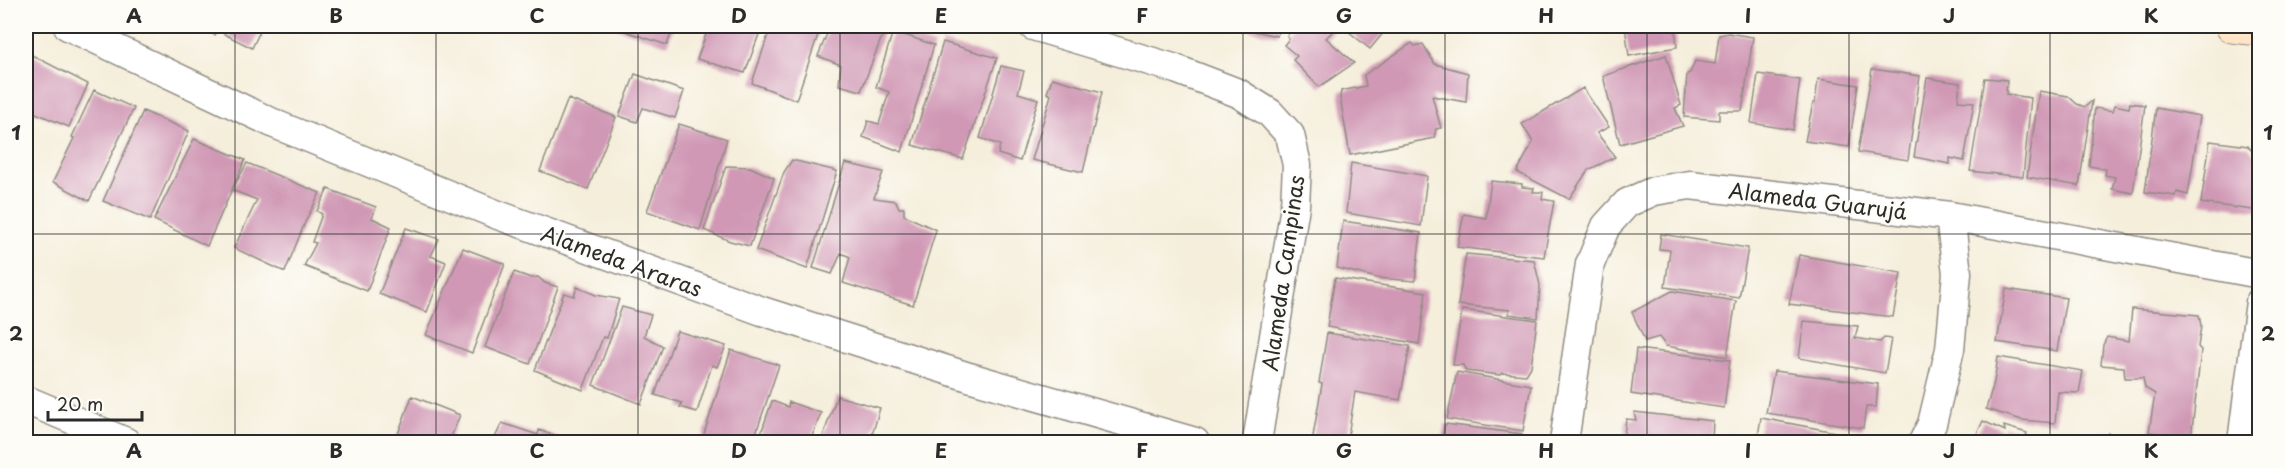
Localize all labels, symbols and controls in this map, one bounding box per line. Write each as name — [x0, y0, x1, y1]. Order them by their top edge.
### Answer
text: A — [126, 0, 142, 30]
text: B — [329, 0, 343, 30]
text: C — [529, 0, 545, 30]
text: D — [731, 0, 747, 30]
text: E — [935, 0, 947, 30]
text: F — [1136, 0, 1148, 30]
text: G — [1336, 0, 1352, 30]
text: H — [1538, 0, 1554, 30]
text: I — [1745, 0, 1751, 30]
text: J — [1943, 0, 1955, 30]
text: K — [2144, 0, 2159, 30]
text: 1 — [11, 117, 21, 147]
text: 1 — [2263, 117, 2273, 147]
street label: Alameda Campinas — [1252, 173, 1312, 373]
street label: Alameda Guarujá — [1727, 173, 1909, 227]
street label: Alameda Araras — [537, 216, 707, 304]
text: 2 — [9, 318, 23, 348]
text: 2 — [2261, 318, 2275, 348]
scale bar — [48, 384, 142, 422]
text: 20 m — [57, 390, 103, 417]
text: A — [126, 435, 142, 465]
text: B — [329, 435, 343, 465]
text: C — [529, 435, 545, 465]
text: D — [731, 435, 747, 465]
text: E — [935, 435, 947, 465]
text: F — [1136, 435, 1148, 465]
text: G — [1336, 435, 1352, 465]
text: H — [1538, 435, 1554, 465]
text: I — [1745, 435, 1751, 465]
text: J — [1943, 435, 1955, 465]
text: K — [2144, 435, 2159, 465]

